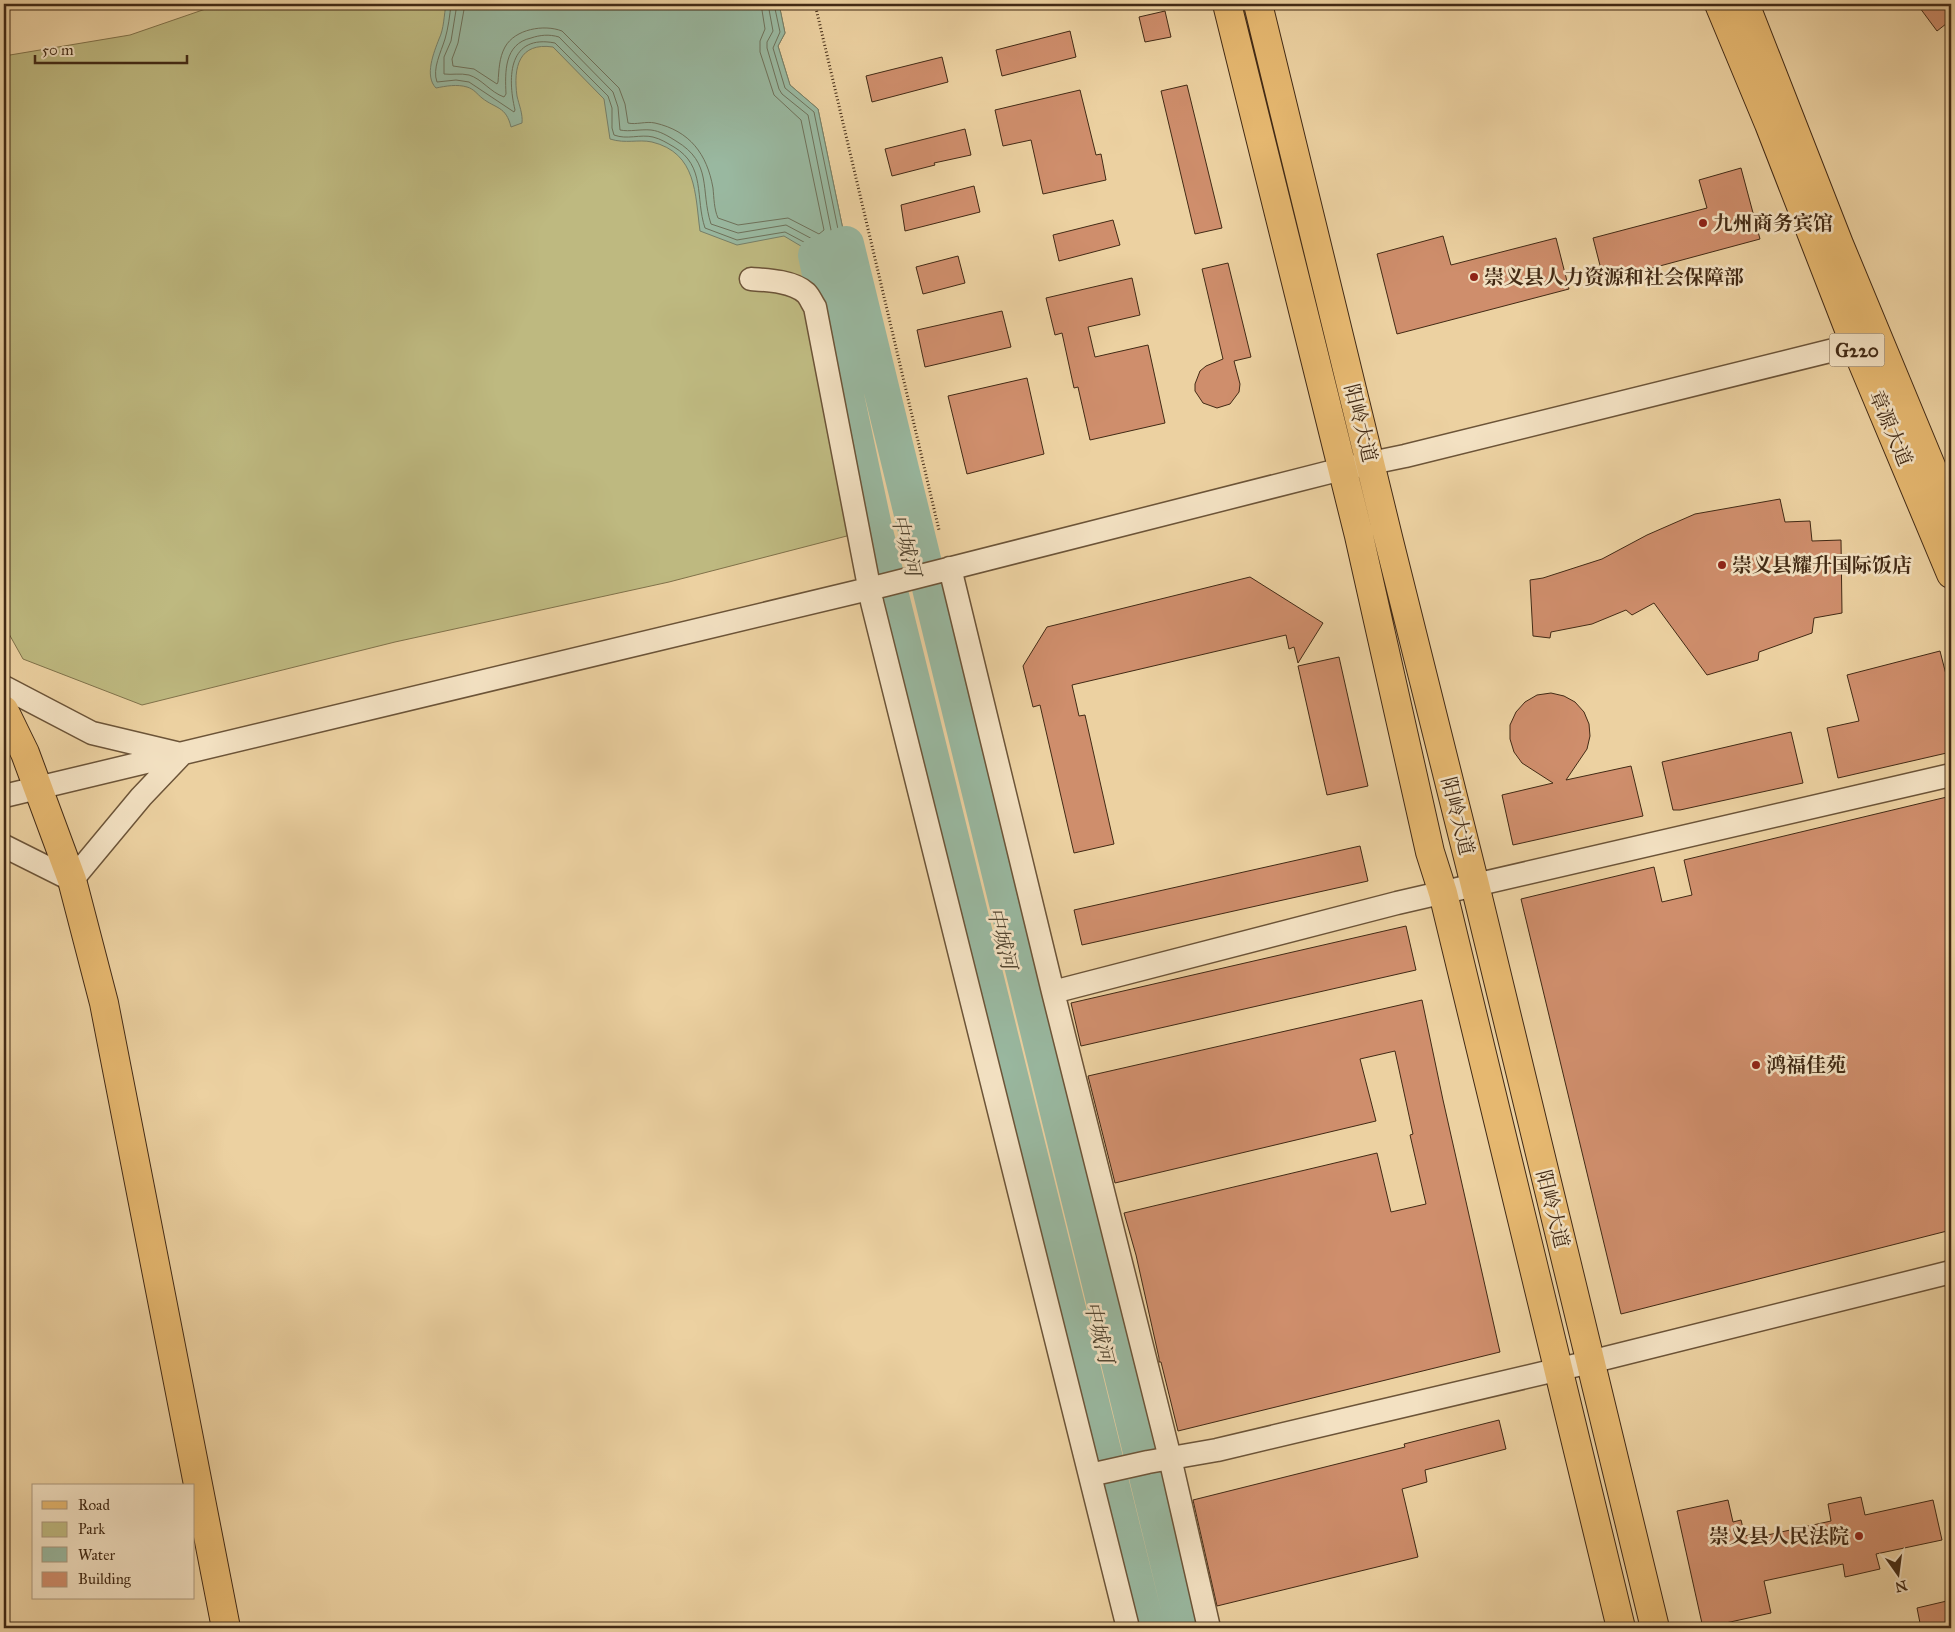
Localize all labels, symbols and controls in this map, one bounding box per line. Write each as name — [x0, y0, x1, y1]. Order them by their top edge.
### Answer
scale bar — [35, 32, 188, 64]
text: 50 m — [42, 41, 74, 59]
place label: 九州商务宾馆 — [1713, 211, 1833, 235]
marker: 九州商务宾馆 — [1697, 217, 1709, 229]
place label: 崇义县人力资源和社会保障部 — [1484, 265, 1744, 289]
marker: 崇义县人力资源和社会保障部 — [1468, 271, 1480, 283]
road number: G220 — [1830, 334, 1884, 366]
street label: 阳岭大道 — [1340, 381, 1382, 465]
street label: 章源大道 — [1864, 386, 1918, 470]
water label: 中城河 — [886, 511, 927, 583]
place label: 崇义县耀升国际饭店 — [1732, 553, 1912, 577]
marker: 崇义县耀升国际饭店 — [1716, 559, 1728, 571]
street label: 阳岭大道 — [1437, 774, 1479, 858]
water label: 中城河 — [982, 904, 1023, 976]
place label: 鸿福佳苑 — [1766, 1053, 1846, 1077]
marker: 鸿福佳苑 — [1750, 1059, 1762, 1071]
street label: 阳岭大道 — [1532, 1167, 1574, 1251]
water label: 中城河 — [1079, 1298, 1120, 1370]
legend — [32, 1484, 195, 1600]
text: Road — [78, 1496, 110, 1514]
text: Park — [78, 1520, 105, 1538]
place label: 崇义县人民法院 — [1709, 1524, 1849, 1548]
marker: 崇义县人民法院 — [1853, 1530, 1865, 1542]
text: Water — [78, 1546, 115, 1564]
north arrow — [1872, 1550, 1922, 1600]
text: Building — [78, 1570, 132, 1588]
text: N — [1893, 1576, 1909, 1596]

